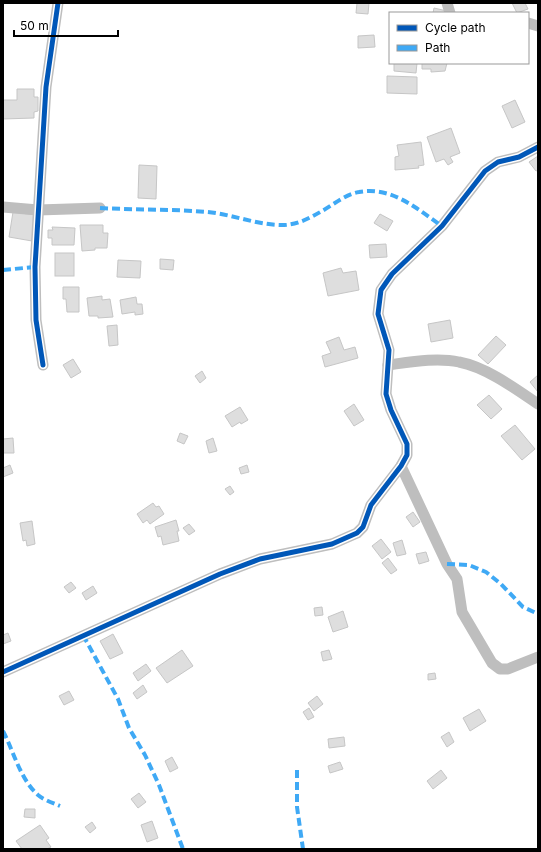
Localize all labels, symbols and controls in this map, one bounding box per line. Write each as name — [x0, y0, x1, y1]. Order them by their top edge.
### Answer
scale bar — [14, 12, 118, 38]
legend — [389, 12, 529, 64]
text: 50 m — [20, 18, 49, 33]
text: Cycle path — [425, 20, 486, 35]
text: Path — [425, 40, 450, 55]

